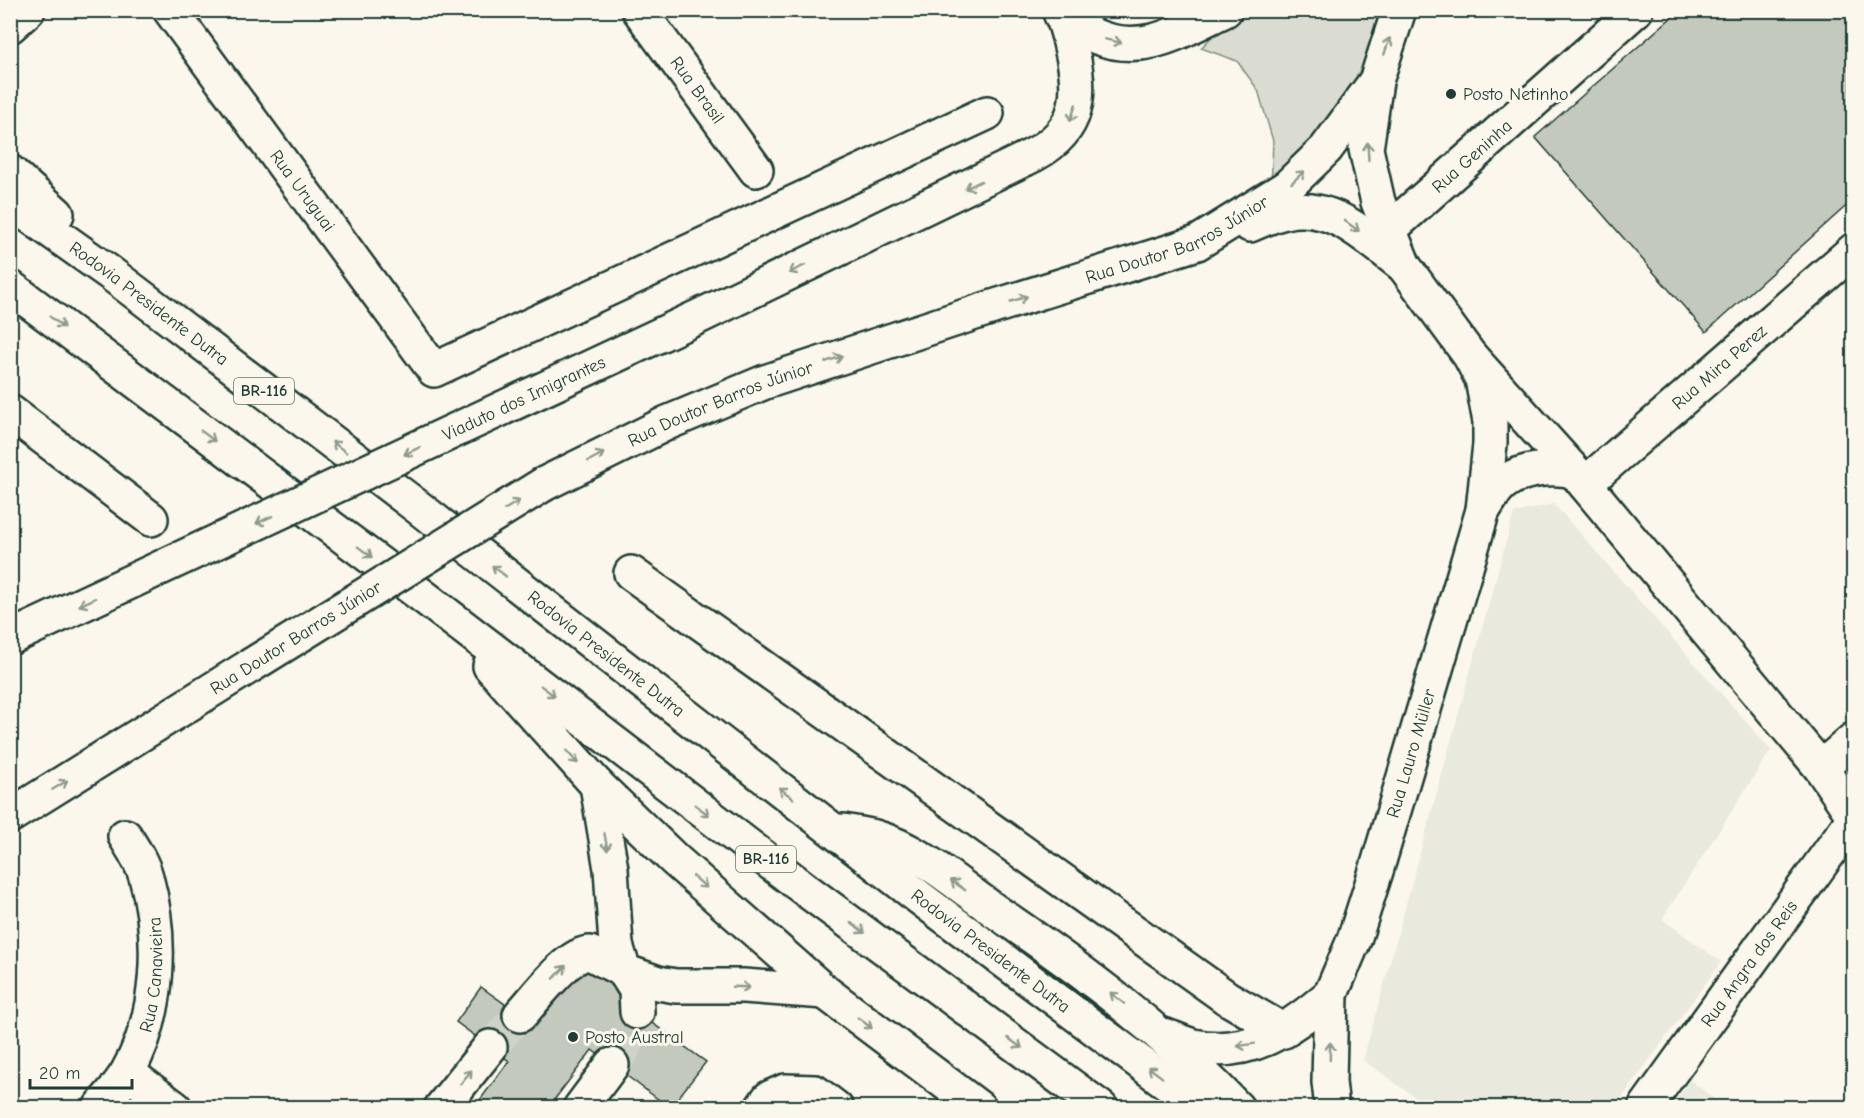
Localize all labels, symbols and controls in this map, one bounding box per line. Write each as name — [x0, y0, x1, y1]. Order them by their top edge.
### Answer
one-way arrow — [1103, 36, 1123, 47]
one-way arrow — [1383, 37, 1394, 56]
street label: Rua Brasil — [666, 52, 729, 128]
place label: Posto Netinho — [1463, 84, 1569, 105]
marker: Posto Netinho — [1444, 87, 1458, 101]
one-way arrow — [1067, 103, 1078, 122]
street label: Rua Geninha — [1428, 115, 1516, 197]
one-way arrow — [1362, 142, 1373, 161]
street label: Rua Uruguai — [266, 146, 339, 236]
one-way arrow — [1291, 170, 1306, 184]
one-way arrow — [964, 179, 982, 191]
street label: Rua Doutor Barros Júnior — [1083, 190, 1273, 288]
one-way arrow — [1343, 220, 1359, 233]
street label: Rodovia Presidente Dutra — [65, 237, 233, 370]
one-way arrow — [788, 264, 806, 276]
one-way arrow — [1009, 293, 1028, 304]
one-way arrow — [49, 315, 65, 328]
street label: Rua Mira Perez — [1668, 320, 1771, 414]
street label: Viaduto dos Imigrantes — [439, 351, 609, 445]
one-way arrow — [824, 353, 843, 364]
street label: Rua Doutor Barros Júnior — [624, 356, 816, 451]
road number: BR-116 — [234, 378, 294, 404]
one-way arrow — [200, 429, 216, 442]
one-way arrow — [331, 441, 347, 454]
one-way arrow — [403, 445, 421, 457]
one-way arrow — [586, 451, 604, 463]
one-way arrow — [503, 498, 520, 510]
one-way arrow — [255, 514, 273, 526]
one-way arrow — [356, 546, 372, 559]
one-way arrow — [492, 564, 508, 577]
street label: Rua Doutor Barros Júnior — [206, 576, 386, 699]
street label: Rodovia Presidente Dutra — [523, 586, 689, 721]
one-way arrow — [79, 597, 97, 609]
one-way arrow — [539, 685, 555, 698]
street label: Rua Lauro Müller — [1382, 686, 1440, 820]
one-way arrow — [565, 750, 579, 765]
one-way arrow — [51, 779, 68, 791]
one-way arrow — [779, 787, 795, 799]
one-way arrow — [694, 804, 710, 816]
one-way arrow — [601, 832, 612, 852]
road number: BR-116 — [736, 846, 796, 872]
one-way arrow — [692, 876, 708, 889]
one-way arrow — [950, 879, 967, 891]
street label: Rodovia Presidente Dutra — [907, 885, 1074, 1017]
street label: Rua Angra dos Reis — [1696, 896, 1802, 1031]
street label: Rua Canavieira — [135, 916, 167, 1035]
one-way arrow — [849, 921, 865, 934]
one-way arrow — [553, 965, 567, 980]
one-way arrow — [731, 981, 751, 992]
one-way arrow — [1109, 992, 1125, 1005]
one-way arrow — [856, 1016, 872, 1029]
place label: Posto Austral — [585, 1027, 684, 1048]
marker: Posto Austral — [566, 1030, 580, 1044]
one-way arrow — [1006, 1037, 1022, 1050]
one-way arrow — [1236, 1039, 1256, 1050]
one-way arrow — [1324, 1041, 1335, 1061]
scale bar — [30, 1052, 132, 1090]
text: 20 m — [39, 1063, 80, 1084]
one-way arrow — [1147, 1066, 1163, 1079]
one-way arrow — [459, 1069, 472, 1085]

